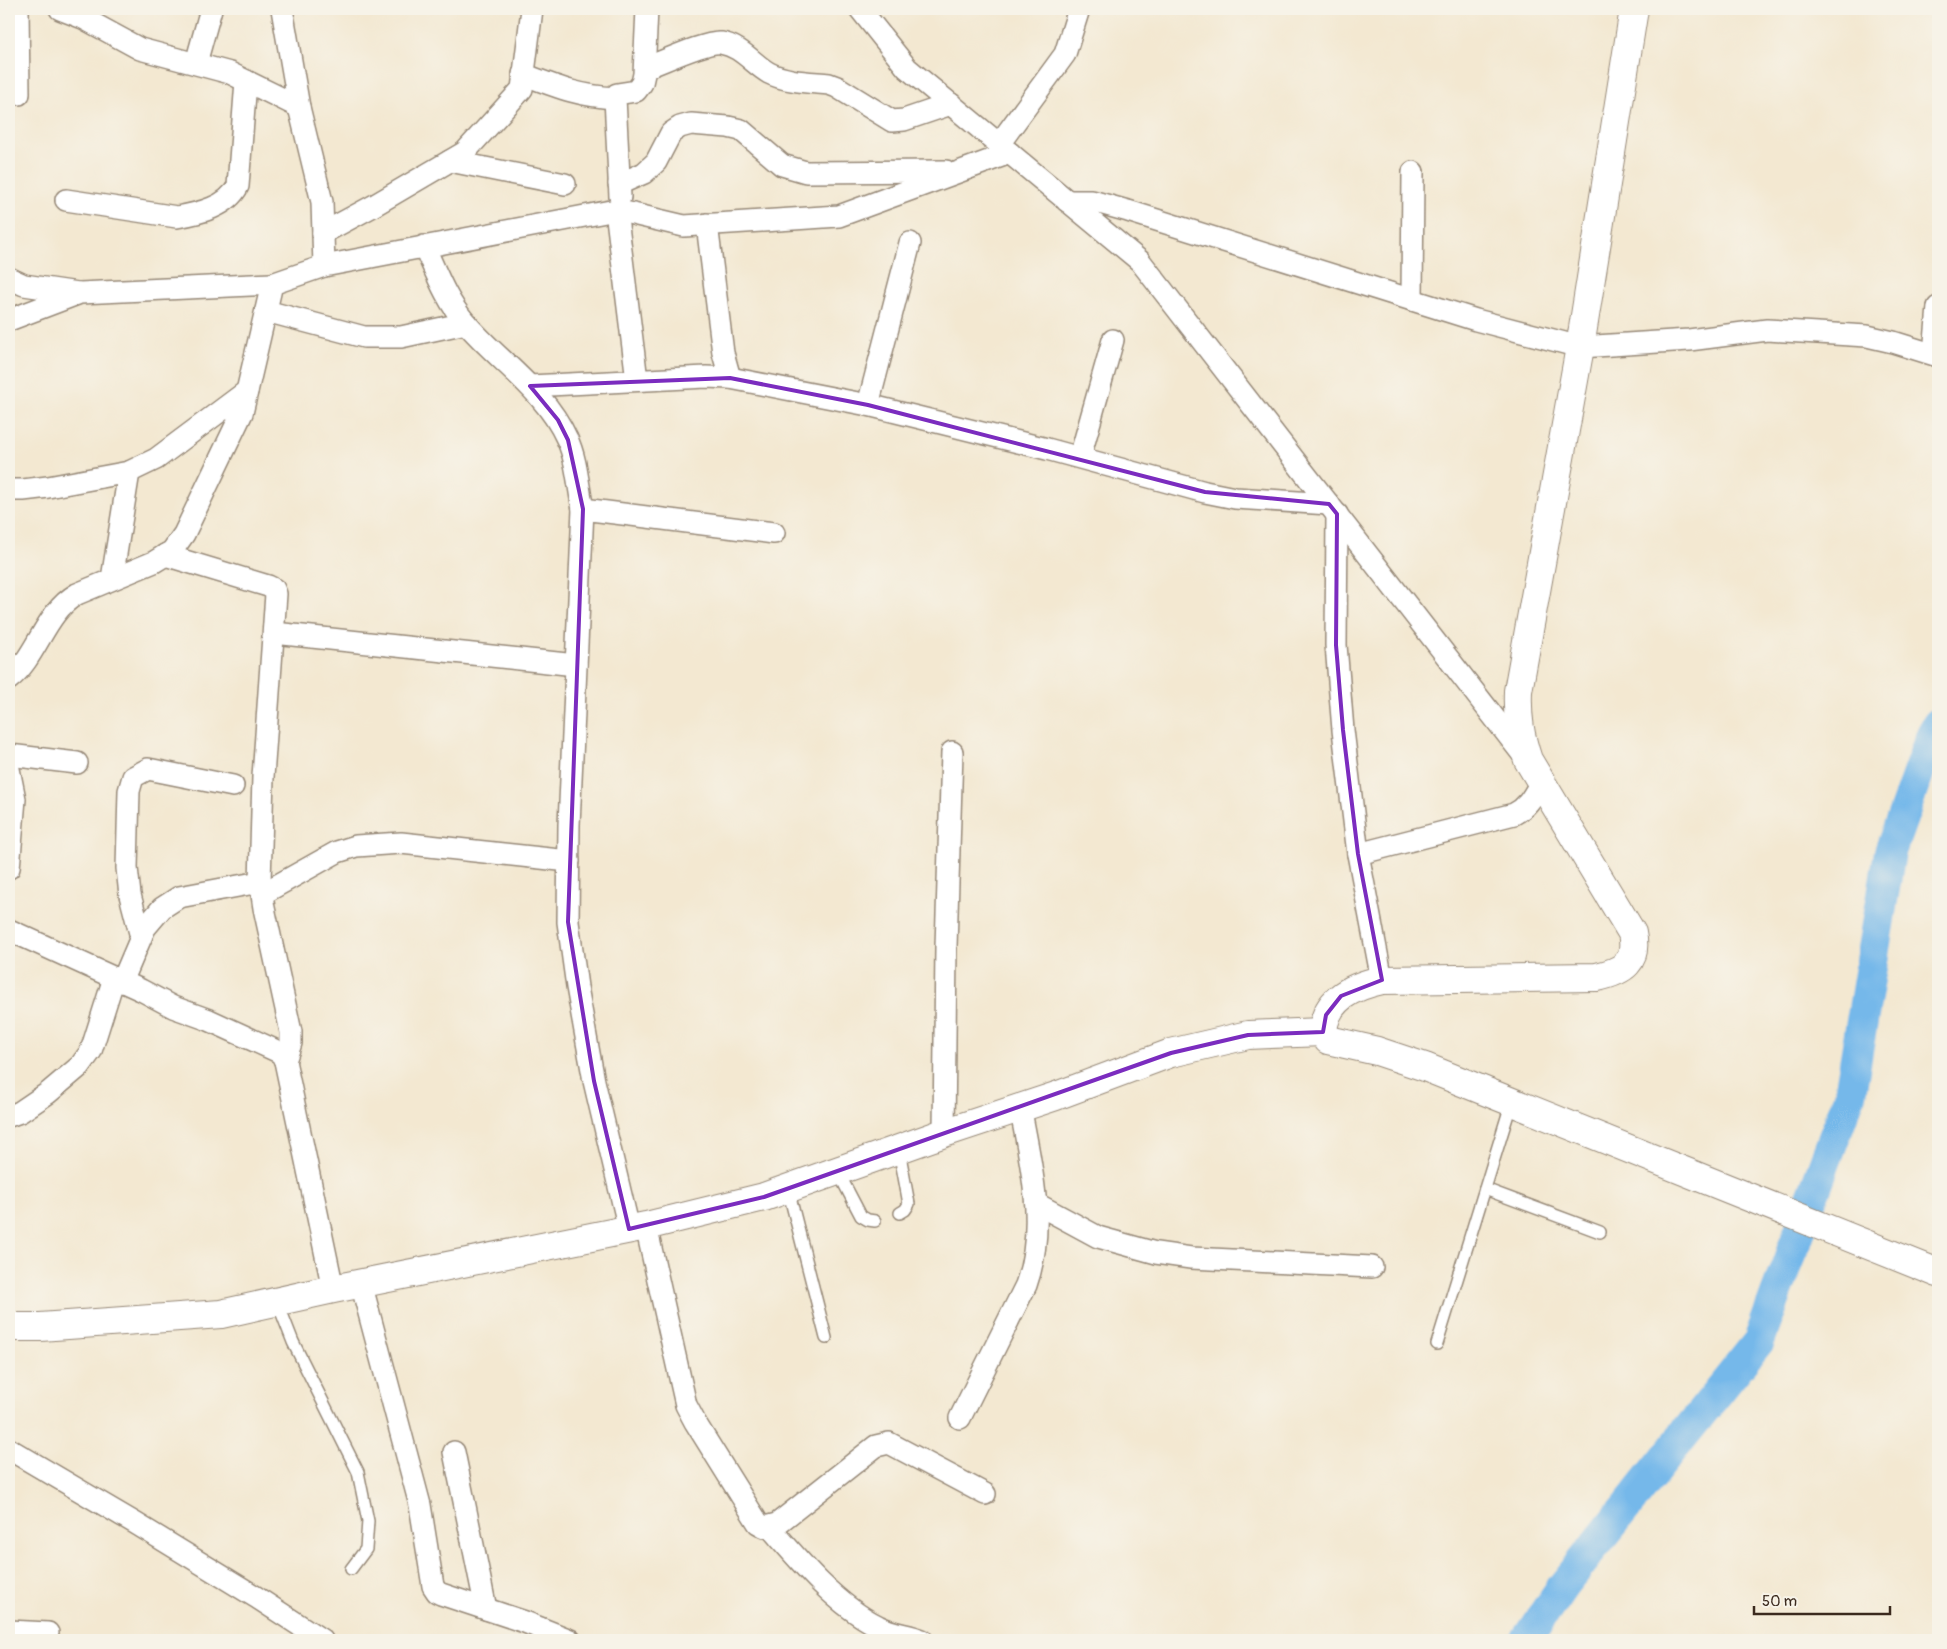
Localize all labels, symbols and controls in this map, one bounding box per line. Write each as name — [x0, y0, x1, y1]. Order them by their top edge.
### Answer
scale bar — [1754, 1584, 1891, 1616]
text: 50 m — [1762, 1592, 1797, 1611]

